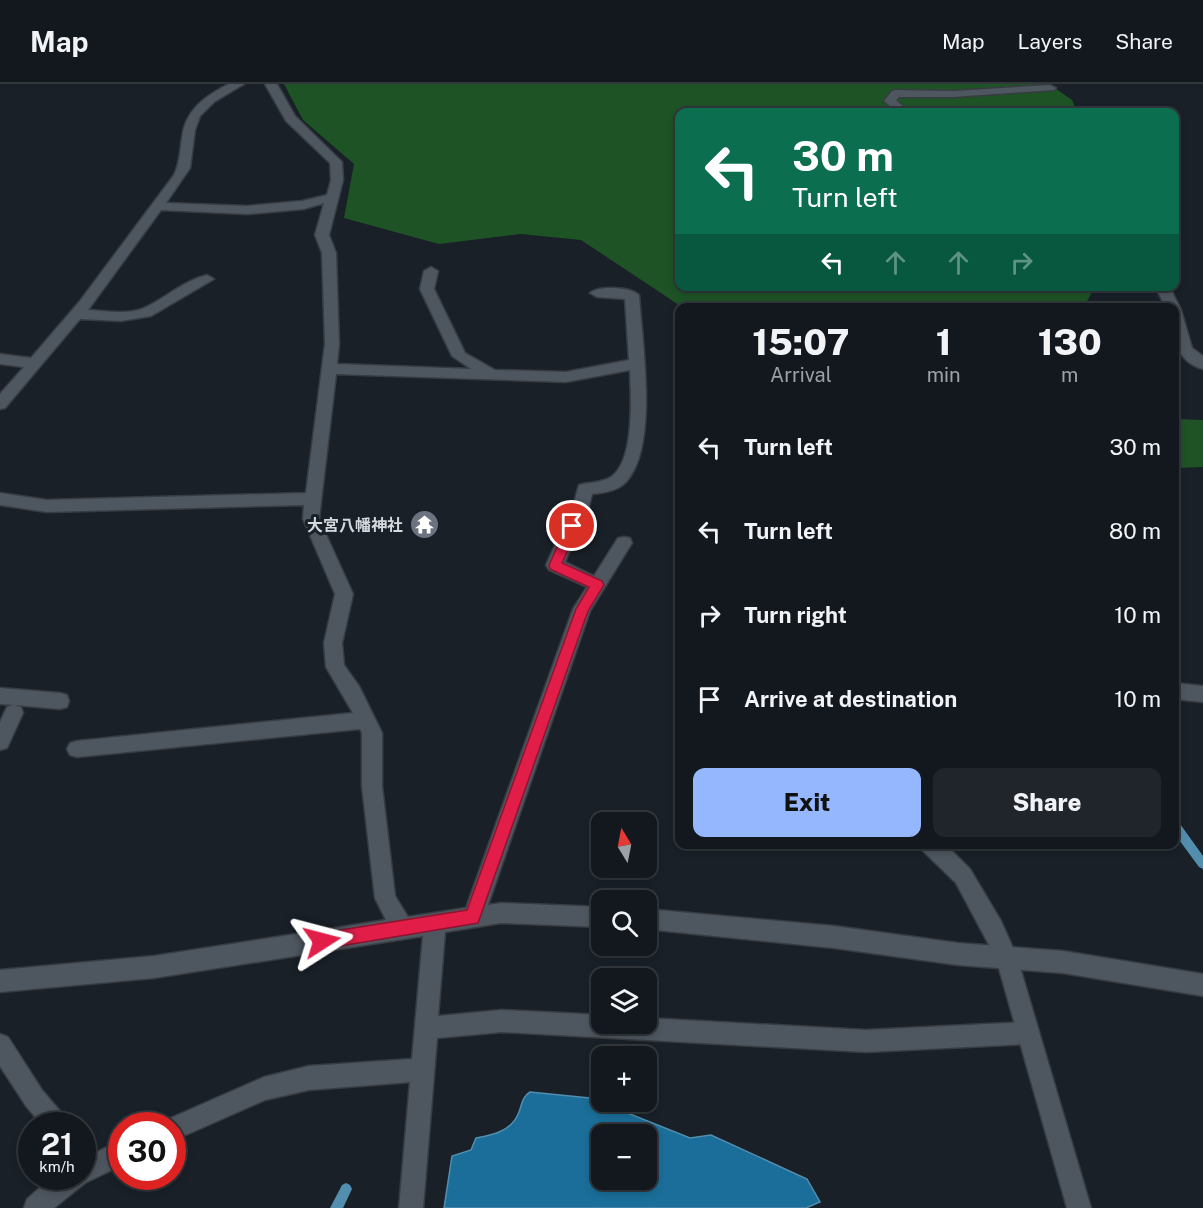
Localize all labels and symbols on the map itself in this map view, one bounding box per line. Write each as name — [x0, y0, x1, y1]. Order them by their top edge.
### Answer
pin — [546, 500, 597, 551]
temple icon: 大宮八幡神社 — [408, 509, 440, 541]
place label: 大宮八幡神社 — [307, 516, 403, 535]
north arrow — [591, 812, 657, 878]
position arrow — [290, 909, 354, 973]
speed limit sign: 30 — [108, 1112, 186, 1190]

